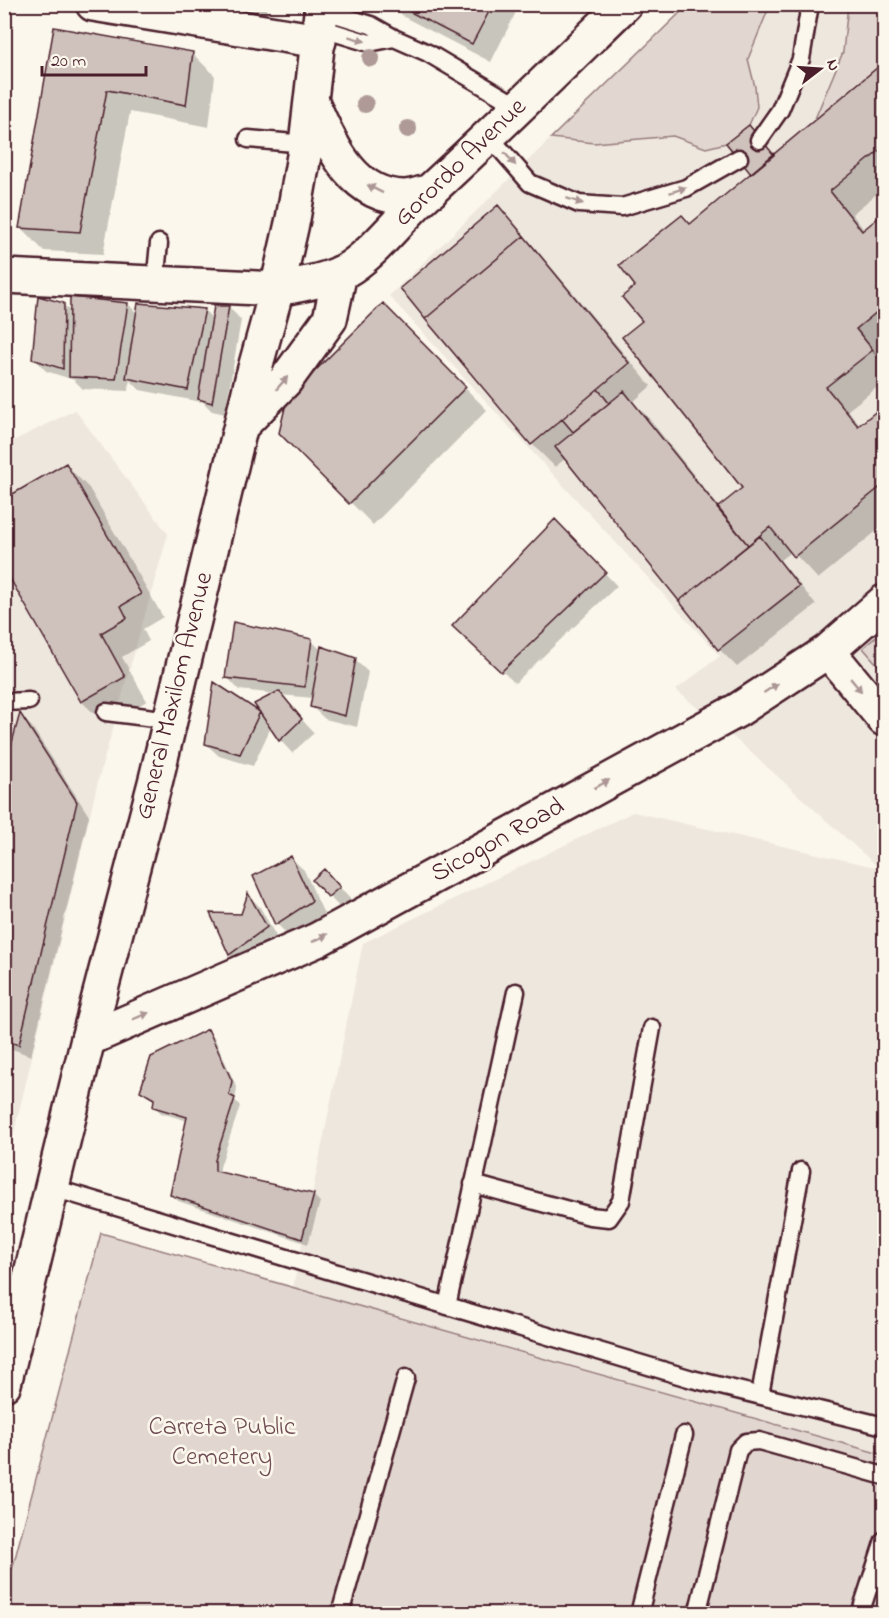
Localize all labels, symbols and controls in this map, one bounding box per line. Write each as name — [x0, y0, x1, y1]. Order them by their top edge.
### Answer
one-way arrow — [348, 35, 366, 44]
scale bar — [42, 39, 146, 77]
north arrow — [790, 39, 850, 99]
text: 20 m — [51, 49, 86, 75]
text: N — [819, 57, 846, 74]
street label: Gorordo Avenue — [386, 89, 536, 236]
one-way arrow — [503, 151, 516, 167]
one-way arrow — [366, 184, 383, 194]
one-way arrow — [669, 185, 687, 194]
one-way arrow — [566, 197, 584, 206]
one-way arrow — [275, 376, 288, 391]
street label: General Maxilom Avenue — [126, 568, 224, 824]
one-way arrow — [849, 677, 862, 692]
one-way arrow — [763, 683, 779, 694]
one-way arrow — [593, 779, 610, 789]
street label: Sicogon Road — [424, 788, 572, 893]
one-way arrow — [311, 933, 328, 943]
one-way arrow — [133, 1011, 151, 1021]
park label: Carreta Public Cemetery — [148, 1409, 296, 1477]

